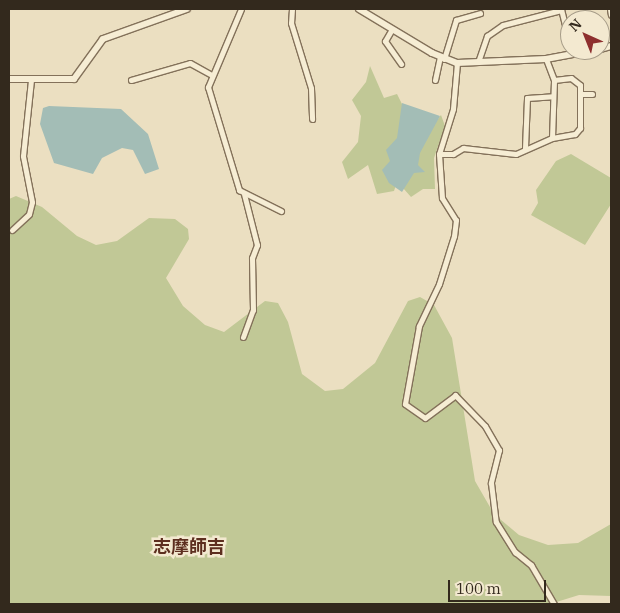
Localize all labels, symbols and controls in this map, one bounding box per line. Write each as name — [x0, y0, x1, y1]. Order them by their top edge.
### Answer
north arrow — [560, 10, 610, 60]
text: N — [565, 15, 586, 35]
district label: 志摩師吉 — [153, 536, 225, 558]
scale bar — [450, 570, 548, 602]
text: 100 m — [456, 579, 501, 598]

